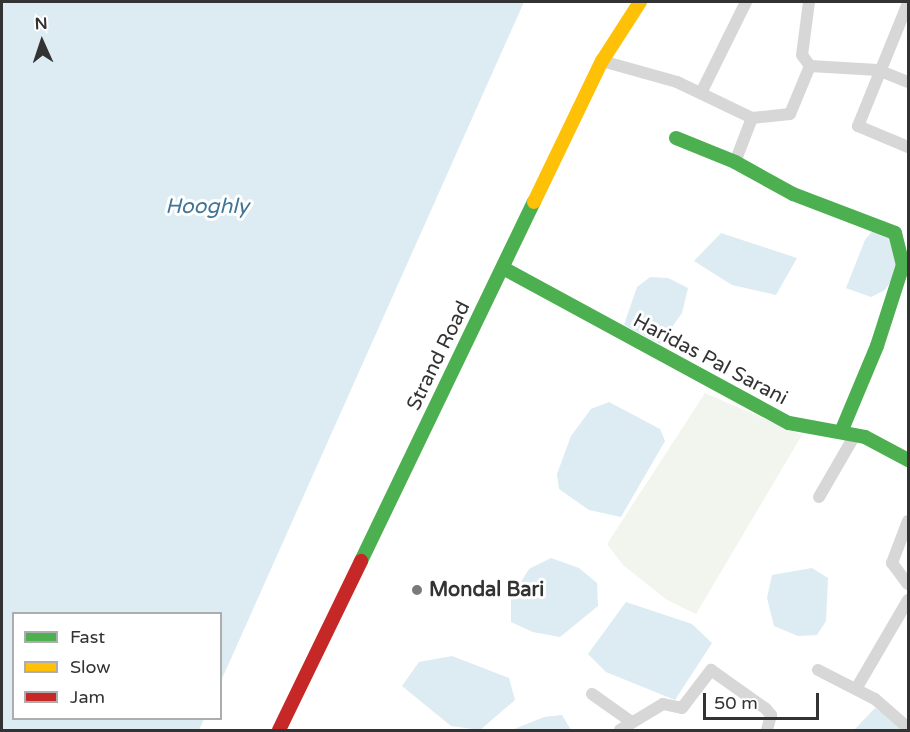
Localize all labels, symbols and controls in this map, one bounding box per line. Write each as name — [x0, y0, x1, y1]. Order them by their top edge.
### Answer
north arrow — [12, 12, 72, 72]
text: N — [34, 14, 48, 34]
water label: Hooghly — [165, 194, 249, 220]
street label: Strand Road — [402, 297, 476, 415]
street label: Haridas Pal Sarani — [629, 309, 791, 411]
place label: Mondal Bari — [429, 578, 544, 602]
marker: Mondal Bari — [410, 583, 424, 597]
legend — [12, 612, 222, 720]
text: Fast — [70, 626, 105, 648]
text: Slow — [70, 656, 111, 678]
scale bar — [706, 681, 822, 719]
text: Jam — [70, 686, 105, 708]
text: 50 m — [714, 692, 758, 714]

